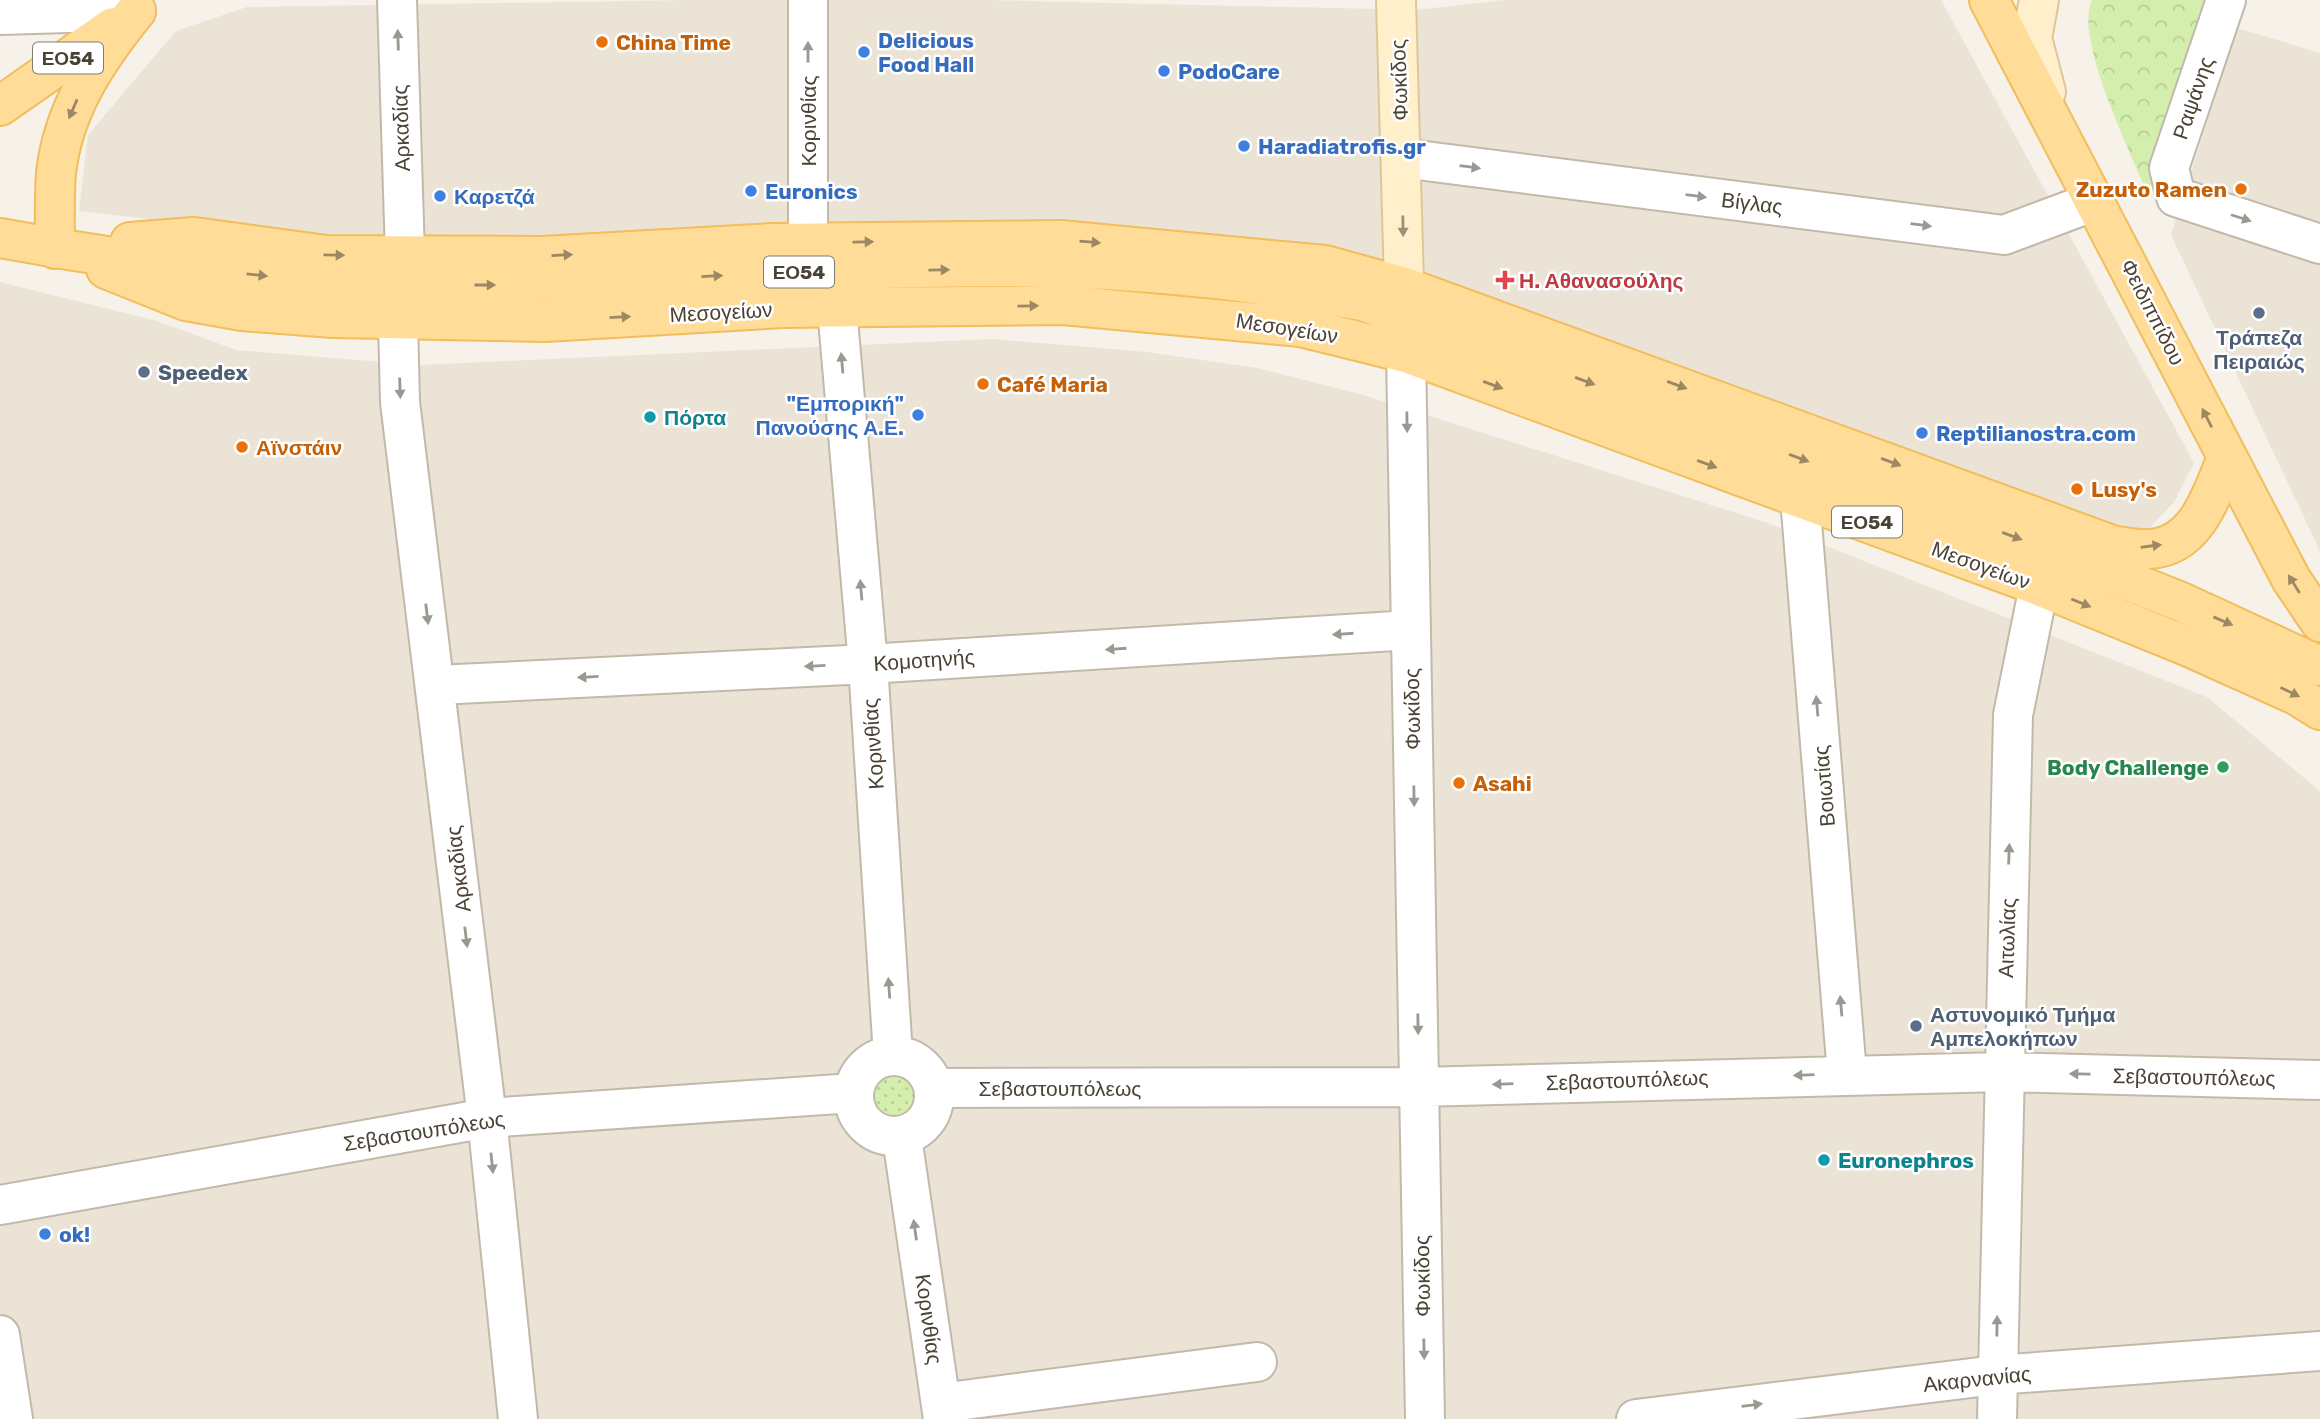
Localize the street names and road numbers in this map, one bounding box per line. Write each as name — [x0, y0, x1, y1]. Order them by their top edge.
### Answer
street label: Φωκίδος — [1385, 39, 1413, 121]
road number: ΕΟ54 — [33, 43, 103, 74]
street label: Ραψάνης — [2167, 53, 2219, 143]
street label: Κορινθίας — [796, 75, 821, 167]
street label: Αρκαδίας — [387, 84, 415, 172]
street label: Βίγλας — [1720, 187, 1784, 219]
street label: Φειδιππίδου — [2116, 255, 2190, 369]
road number: ΕΟ54 — [764, 256, 834, 288]
street label: Μεσογείων — [669, 297, 773, 327]
street label: Μεσογείων — [1234, 308, 1340, 348]
road number: ΕΟ54 — [1832, 506, 1902, 538]
street label: Μεσογείων — [1928, 536, 2034, 594]
street label: Κομοτηνής — [873, 644, 975, 676]
street label: Φωκίδος — [1399, 668, 1425, 750]
street label: Κορινθίας — [857, 698, 889, 790]
street label: Βοιωτίας — [1808, 744, 1840, 828]
street label: Αρκαδίας — [440, 824, 476, 914]
street label: Αιτωλίας — [1993, 898, 2021, 978]
street label: Σεβαστουπόλεως — [2112, 1063, 2276, 1091]
street label: Σεβαστουπόλεως — [1545, 1065, 1709, 1095]
street label: Σεβαστουπόλεως — [979, 1076, 1141, 1101]
street label: Σεβαστουπόλεως — [342, 1106, 506, 1156]
street label: Φωκίδος — [1409, 1235, 1435, 1317]
street label: Κορινθίας — [910, 1272, 948, 1366]
street label: Ακαρνανίας — [1922, 1361, 2032, 1397]

